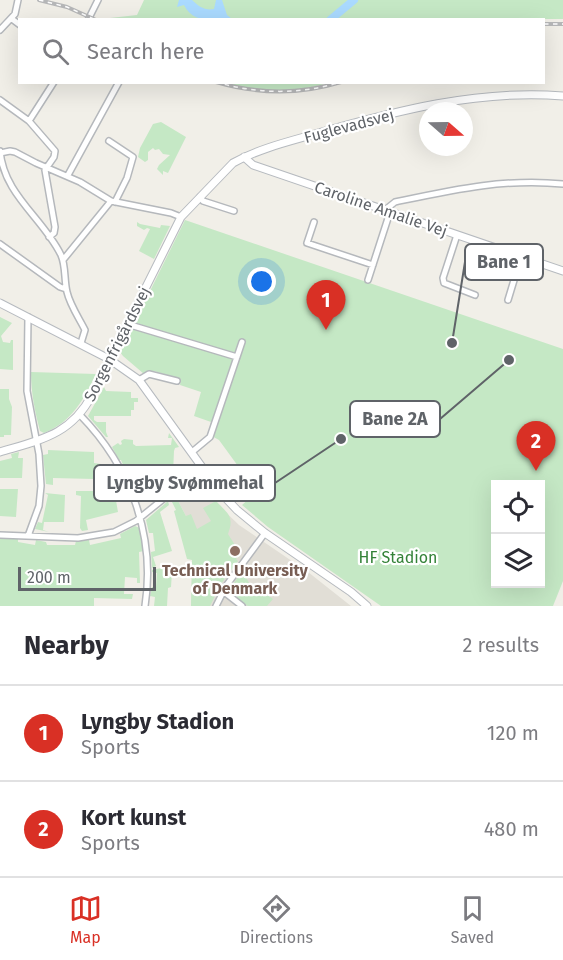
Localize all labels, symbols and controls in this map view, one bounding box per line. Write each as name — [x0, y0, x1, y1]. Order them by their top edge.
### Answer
search box — [18, 18, 545, 84]
icon: search — [39, 35, 72, 68]
text: Search here — [87, 38, 205, 65]
north arrow — [419, 102, 473, 156]
street label: Fuglevadsvej — [302, 105, 396, 147]
street label: Caroline Amalie Vej — [312, 177, 450, 241]
callout: Bane 1 — [465, 244, 543, 280]
text: Bane 1 — [477, 251, 531, 273]
your location — [247, 267, 276, 296]
pin: 1 — [306, 280, 346, 330]
street label: Sorgenfrigårdsvej — [80, 283, 154, 405]
callout: Bane 2A — [350, 401, 440, 437]
text: Bane 2A — [362, 408, 428, 430]
pin: 2 — [516, 422, 556, 471]
callout: Lyngby Svømmehal — [94, 465, 275, 501]
text: Lyngby Svømmehal — [106, 472, 264, 494]
map controls — [491, 480, 545, 588]
button: locate — [491, 480, 545, 534]
button: layers — [491, 534, 545, 588]
marker: Technical University of Denmark — [228, 544, 242, 558]
park label: HF Stadion — [359, 548, 437, 567]
place label: Technical University of Denmark — [162, 561, 309, 598]
scale bar — [18, 564, 156, 592]
text: 200 m — [27, 568, 71, 587]
text: Nearby — [24, 630, 109, 661]
text: 2 results — [462, 633, 539, 657]
text: Lyngby Stadion — [81, 708, 234, 735]
text: 1 — [39, 721, 48, 745]
text: 120 m — [487, 721, 539, 745]
text: Sports — [81, 735, 140, 759]
text: Kort kunst — [81, 804, 186, 831]
text: 2 — [38, 817, 49, 841]
text: 480 m — [484, 817, 539, 841]
text: Sports — [81, 831, 140, 855]
tab: Map — [69, 892, 102, 947]
tab: Directions — [240, 892, 313, 947]
tab: Saved — [451, 892, 494, 947]

